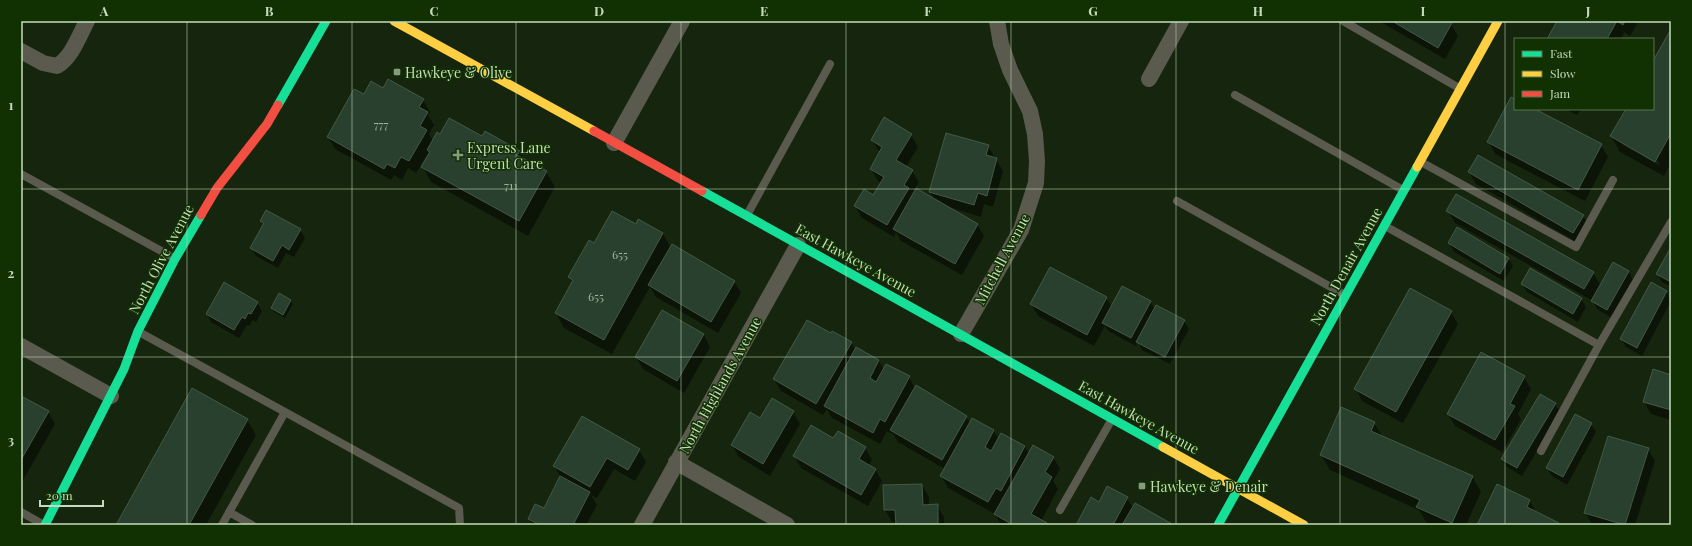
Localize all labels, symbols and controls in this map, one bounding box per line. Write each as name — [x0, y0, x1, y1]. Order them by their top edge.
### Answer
text: A — [99, 2, 109, 19]
text: B — [265, 2, 274, 19]
text: C — [429, 2, 439, 19]
text: D — [594, 2, 604, 19]
text: E — [760, 2, 768, 19]
text: F — [924, 2, 932, 19]
text: G — [1088, 2, 1098, 19]
text: H — [1253, 2, 1263, 19]
text: I — [1421, 2, 1426, 19]
text: J — [1585, 2, 1591, 19]
legend — [1514, 38, 1654, 110]
text: Fast — [1550, 45, 1573, 61]
place label: Hawkeye & Olive — [405, 63, 512, 82]
text: Slow — [1550, 65, 1576, 81]
marker: Hawkeye & Olive — [392, 67, 402, 77]
text: Jam — [1549, 85, 1571, 101]
text: 1 — [9, 96, 14, 113]
house number: 777 — [374, 116, 388, 132]
place label: Express Lane Urgent Care — [467, 138, 551, 173]
marker: Express Lane Urgent Care — [452, 149, 464, 161]
house number: 711 — [504, 177, 518, 193]
street label: North Olive Avenue — [124, 201, 198, 317]
street label: North Denair Avenue — [1306, 204, 1386, 328]
street label: Mitchell Avenue — [970, 210, 1034, 308]
street label: East Hawkeye Avenue — [792, 219, 920, 301]
house number: 655 — [612, 246, 628, 262]
text: 2 — [8, 264, 15, 281]
house number: 655 — [588, 288, 604, 304]
street label: North Highlands Avenue — [674, 313, 766, 457]
street label: East Hawkeye Avenue — [1075, 376, 1203, 458]
text: 3 — [8, 431, 14, 448]
place label: Hawkeye & Denair — [1150, 477, 1268, 496]
marker: Hawkeye & Denair — [1137, 481, 1147, 491]
scale bar — [40, 482, 103, 508]
text: 20 m — [46, 487, 73, 503]

